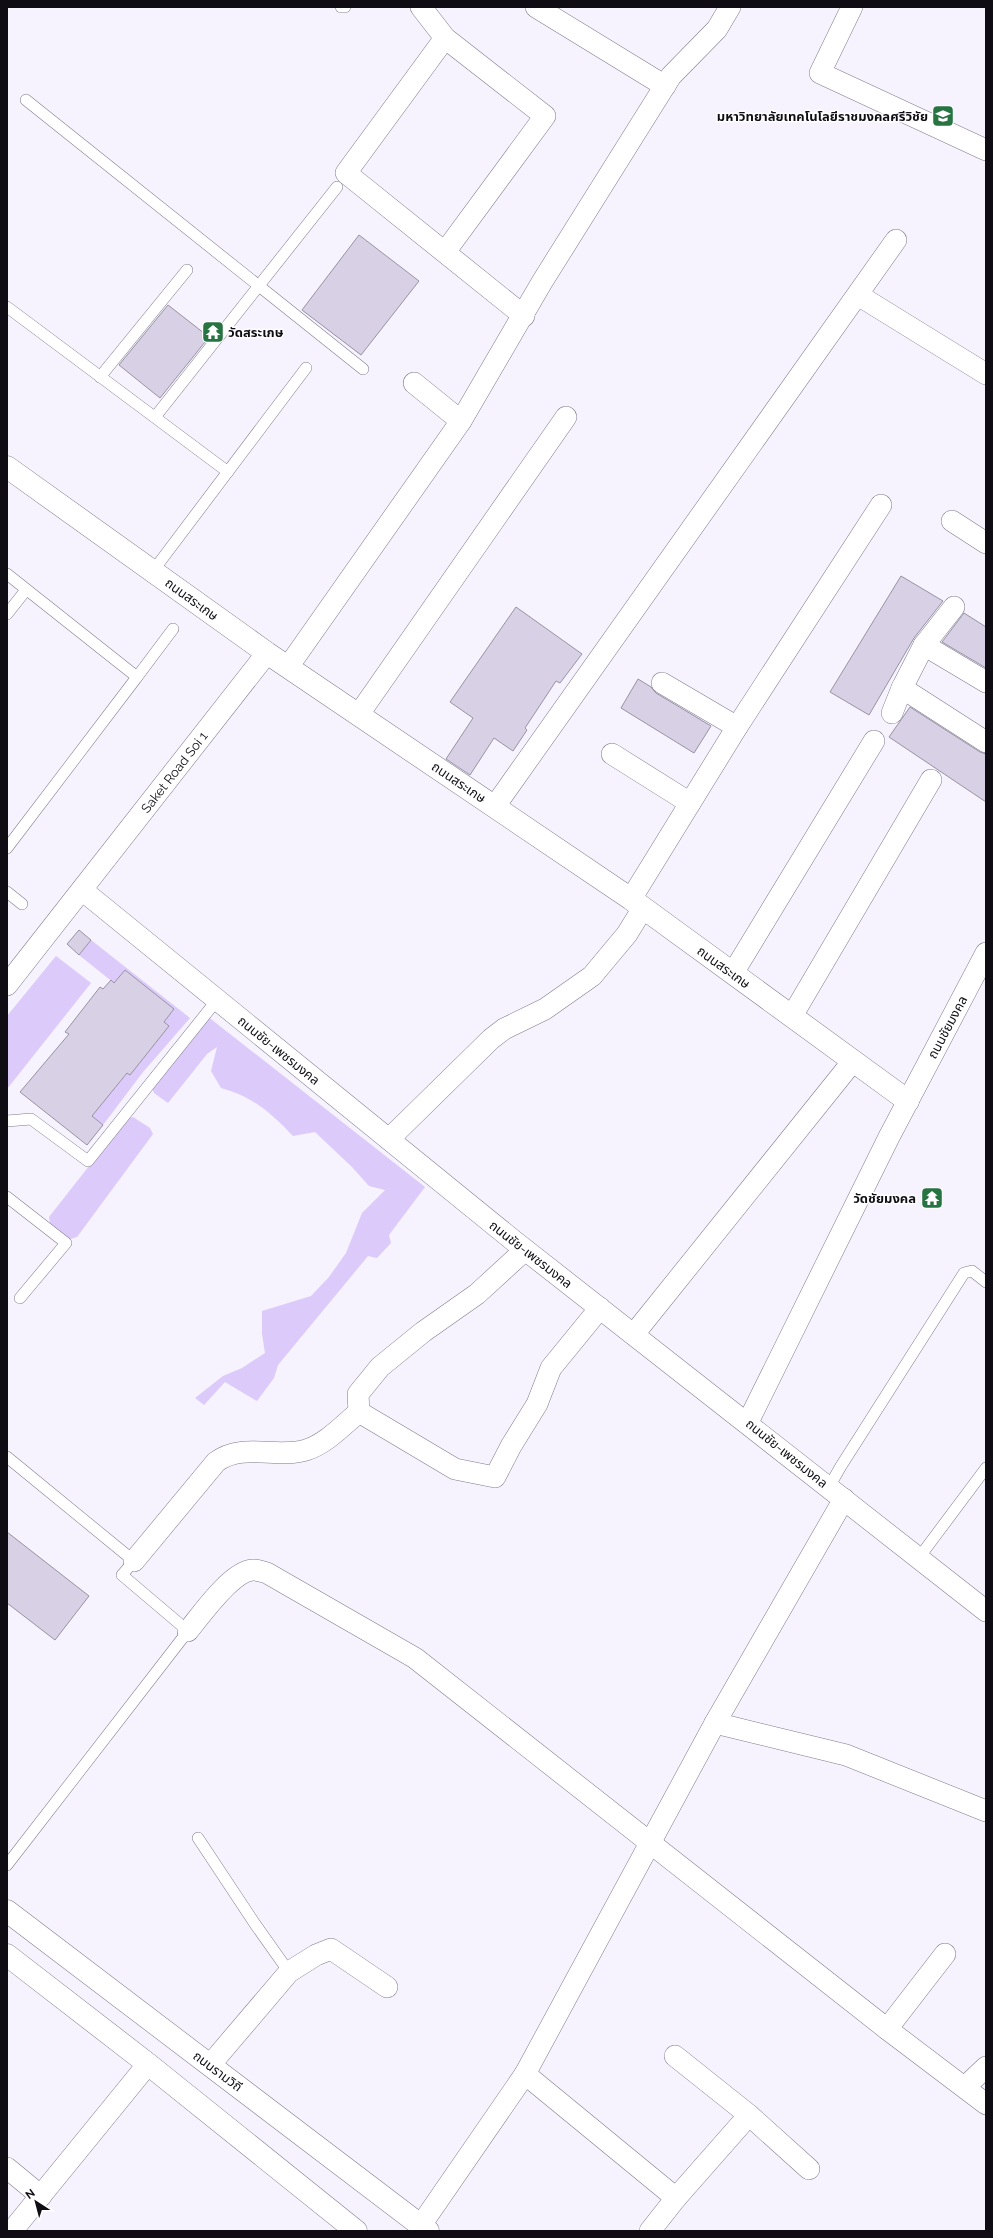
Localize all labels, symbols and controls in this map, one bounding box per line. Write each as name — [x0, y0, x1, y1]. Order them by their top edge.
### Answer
school or university icon: มหาวิทยาลัยเทคโนโลยีราชมงคลศรีวิชัย — [930, 103, 956, 129]
place label: มหาวิทยาลัยเทคโนโลยีราชมงคลศรีวิชัย — [717, 109, 928, 124]
temple icon: วัดสระเกษ — [200, 319, 226, 345]
place label: วัดสระเกษ — [228, 325, 284, 340]
street label: ถนนสระเกษ — [162, 575, 221, 624]
street label: Saket Road Soi 1 — [138, 729, 211, 816]
street label: ถนนสระเกษ — [429, 759, 489, 806]
street label: ถนนสระเกษ — [694, 943, 753, 992]
street label: ถนนชัยมงคล — [925, 993, 970, 1061]
street label: ถนนชัย-เพชรมงคล — [235, 1013, 322, 1088]
temple icon: วัดชัยมงคล — [919, 1185, 945, 1211]
place label: วัดชัยมงคล — [853, 1191, 916, 1206]
street label: ถนนชัย-เพชรมงคล — [486, 1218, 575, 1291]
street label: ถนนชัย-เพชรมงคล — [743, 1416, 830, 1491]
street label: ถนนรามวิถี — [190, 2048, 245, 2095]
north arrow — [16, 2182, 56, 2222]
text: N — [23, 2187, 38, 2202]

